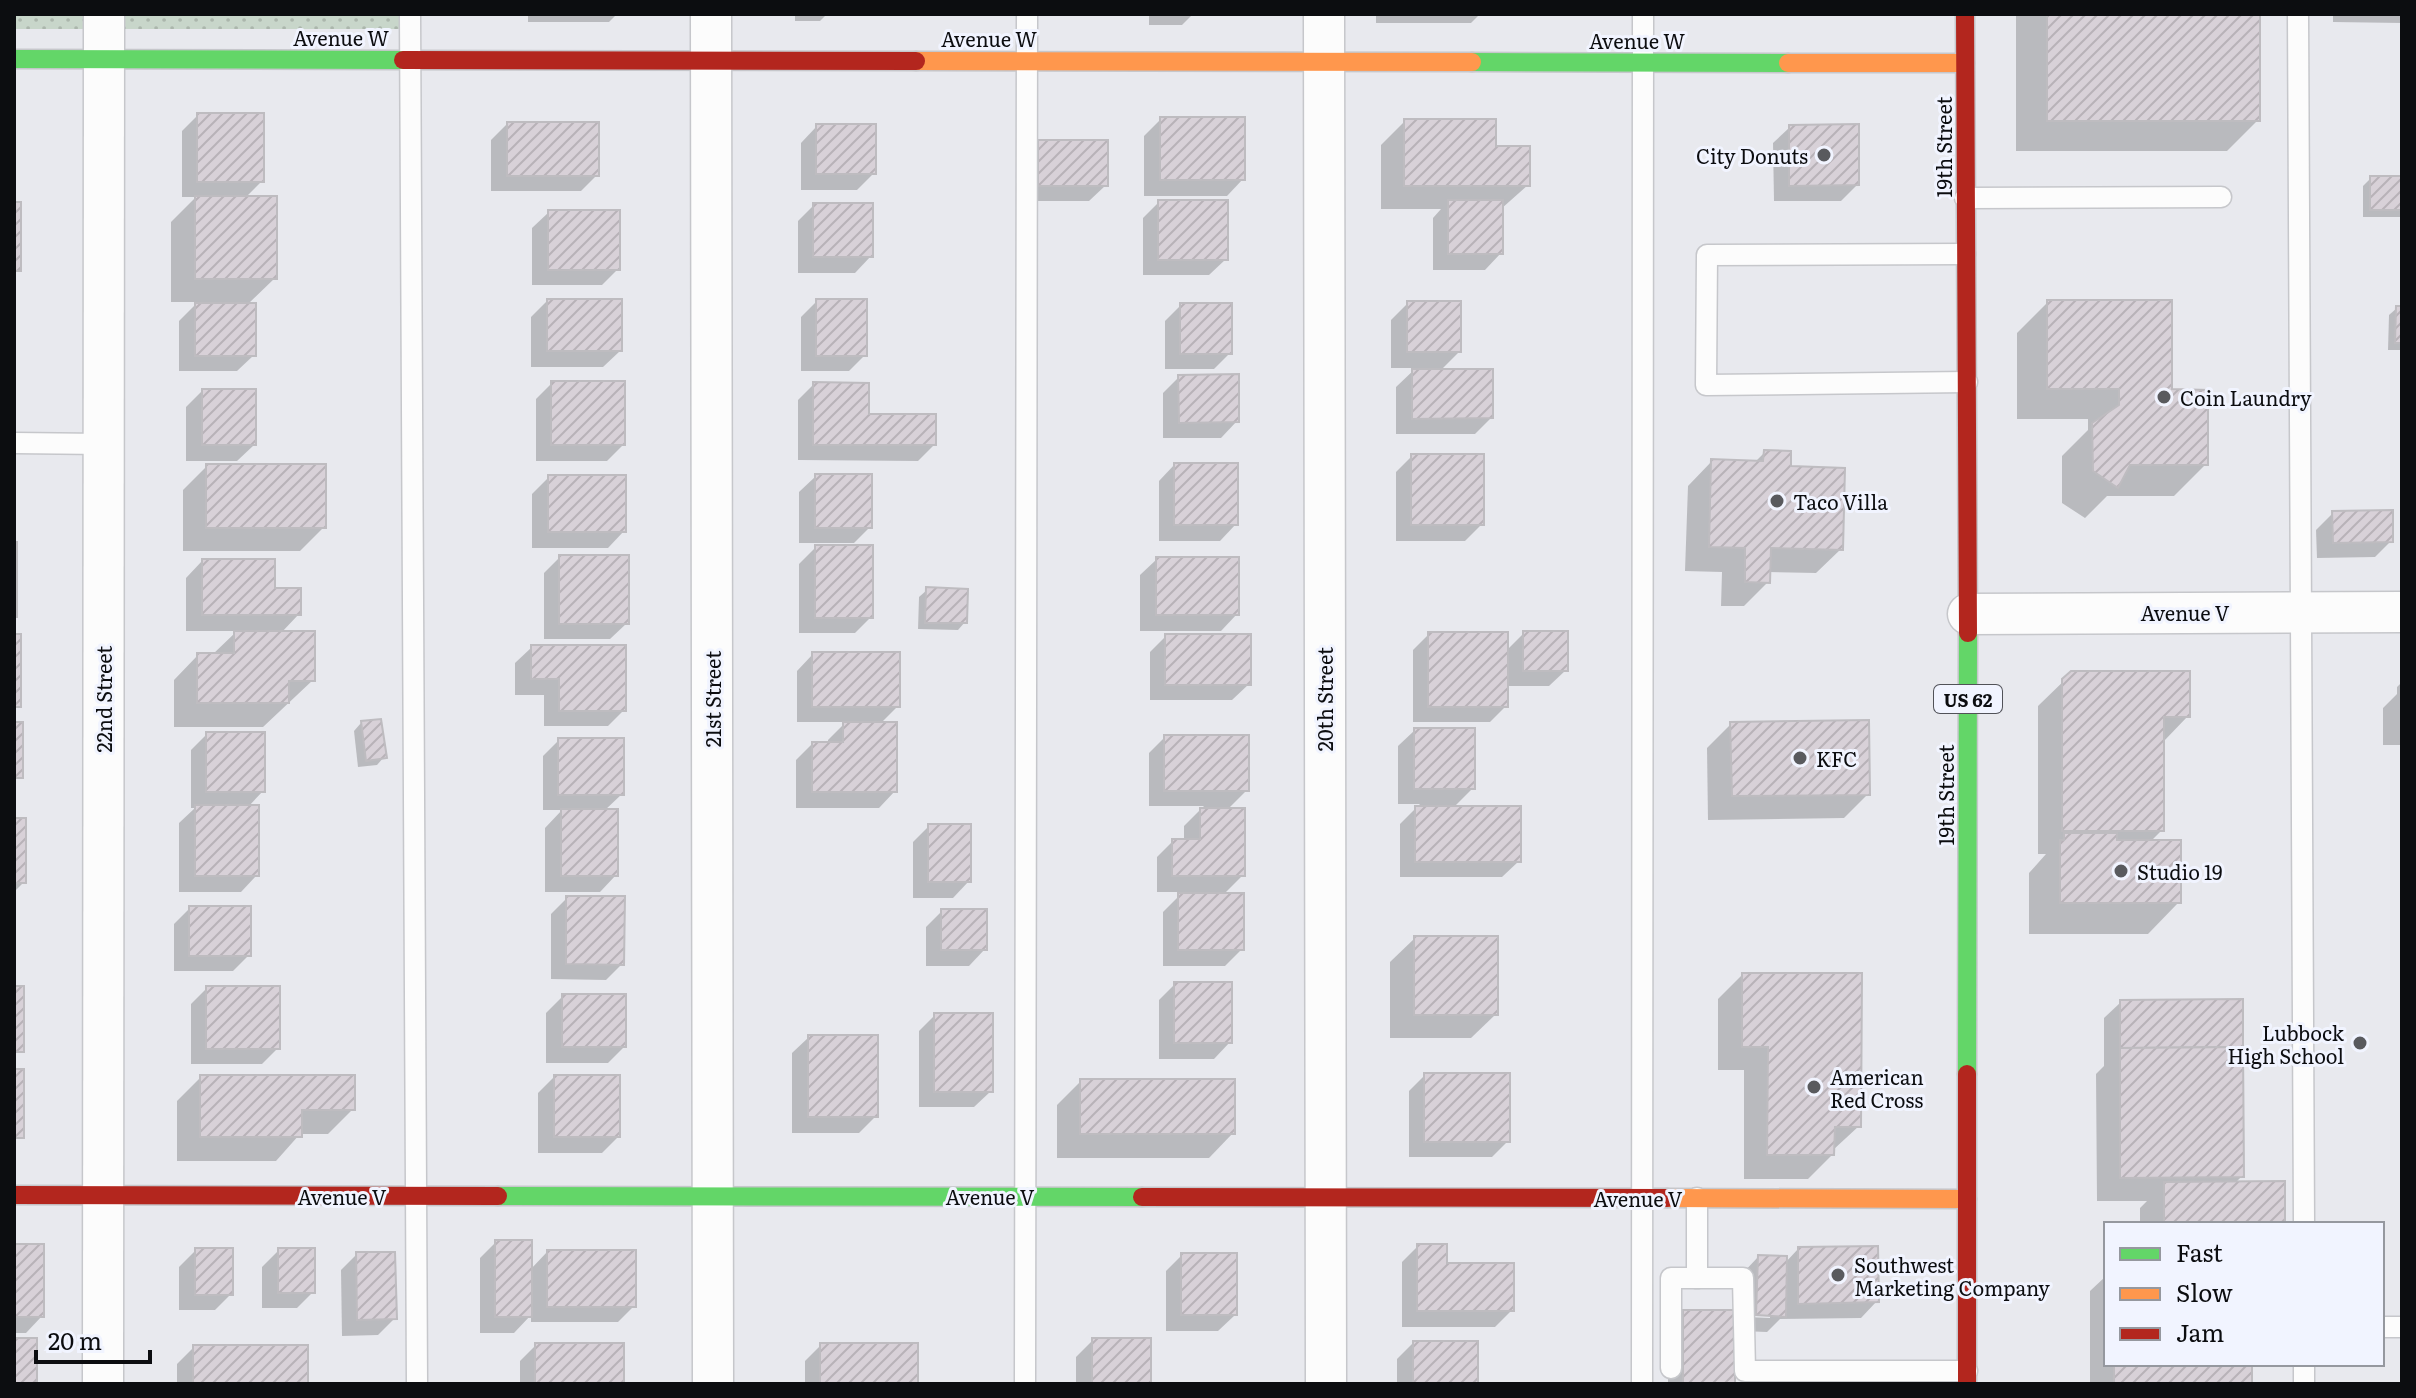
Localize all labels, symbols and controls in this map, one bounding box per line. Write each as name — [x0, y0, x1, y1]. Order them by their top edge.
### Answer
street label: Avenue W — [293, 22, 389, 52]
street label: Avenue W — [941, 23, 1037, 53]
street label: Avenue W — [1589, 25, 1685, 55]
street label: 19th Street — [1928, 96, 1958, 198]
place label: City Donuts — [1696, 140, 1808, 170]
marker: City Donuts — [1815, 146, 1833, 164]
place label: Coin Laundry — [2180, 382, 2312, 412]
marker: Coin Laundry — [2155, 388, 2173, 406]
place label: Taco Villa — [1793, 486, 1888, 516]
marker: Taco Villa — [1768, 492, 1786, 510]
street label: Avenue V — [2141, 597, 2230, 627]
street label: 22nd Street — [88, 646, 118, 752]
street label: 20th Street — [1309, 647, 1339, 751]
street label: 21st Street — [697, 651, 727, 747]
road number: US 62 — [1934, 685, 2002, 713]
place label: KFC — [1816, 743, 1857, 773]
street label: 19th Street — [1930, 744, 1960, 846]
marker: KFC — [1791, 749, 1809, 767]
place label: Studio 19 — [2137, 856, 2223, 886]
marker: Studio 19 — [2112, 862, 2130, 880]
place label: Lubbock High School — [2228, 1017, 2345, 1070]
marker: Lubbock High School — [2351, 1034, 2369, 1052]
place label: American Red Cross — [1830, 1061, 1924, 1114]
marker: American Red Cross — [1805, 1078, 1823, 1096]
street label: Avenue V — [298, 1181, 387, 1211]
street label: Avenue V — [946, 1181, 1035, 1211]
street label: Avenue V — [1594, 1183, 1683, 1213]
legend — [2104, 1222, 2384, 1366]
text: Fast — [2176, 1234, 2223, 1269]
place label: Southwest Marketing Company — [1854, 1249, 2050, 1302]
marker: Southwest Marketing Company — [1829, 1266, 1847, 1284]
text: Slow — [2176, 1274, 2233, 1309]
scale bar — [36, 1314, 150, 1364]
text: Jam — [2176, 1314, 2224, 1349]
text: 20 m — [48, 1322, 102, 1357]

